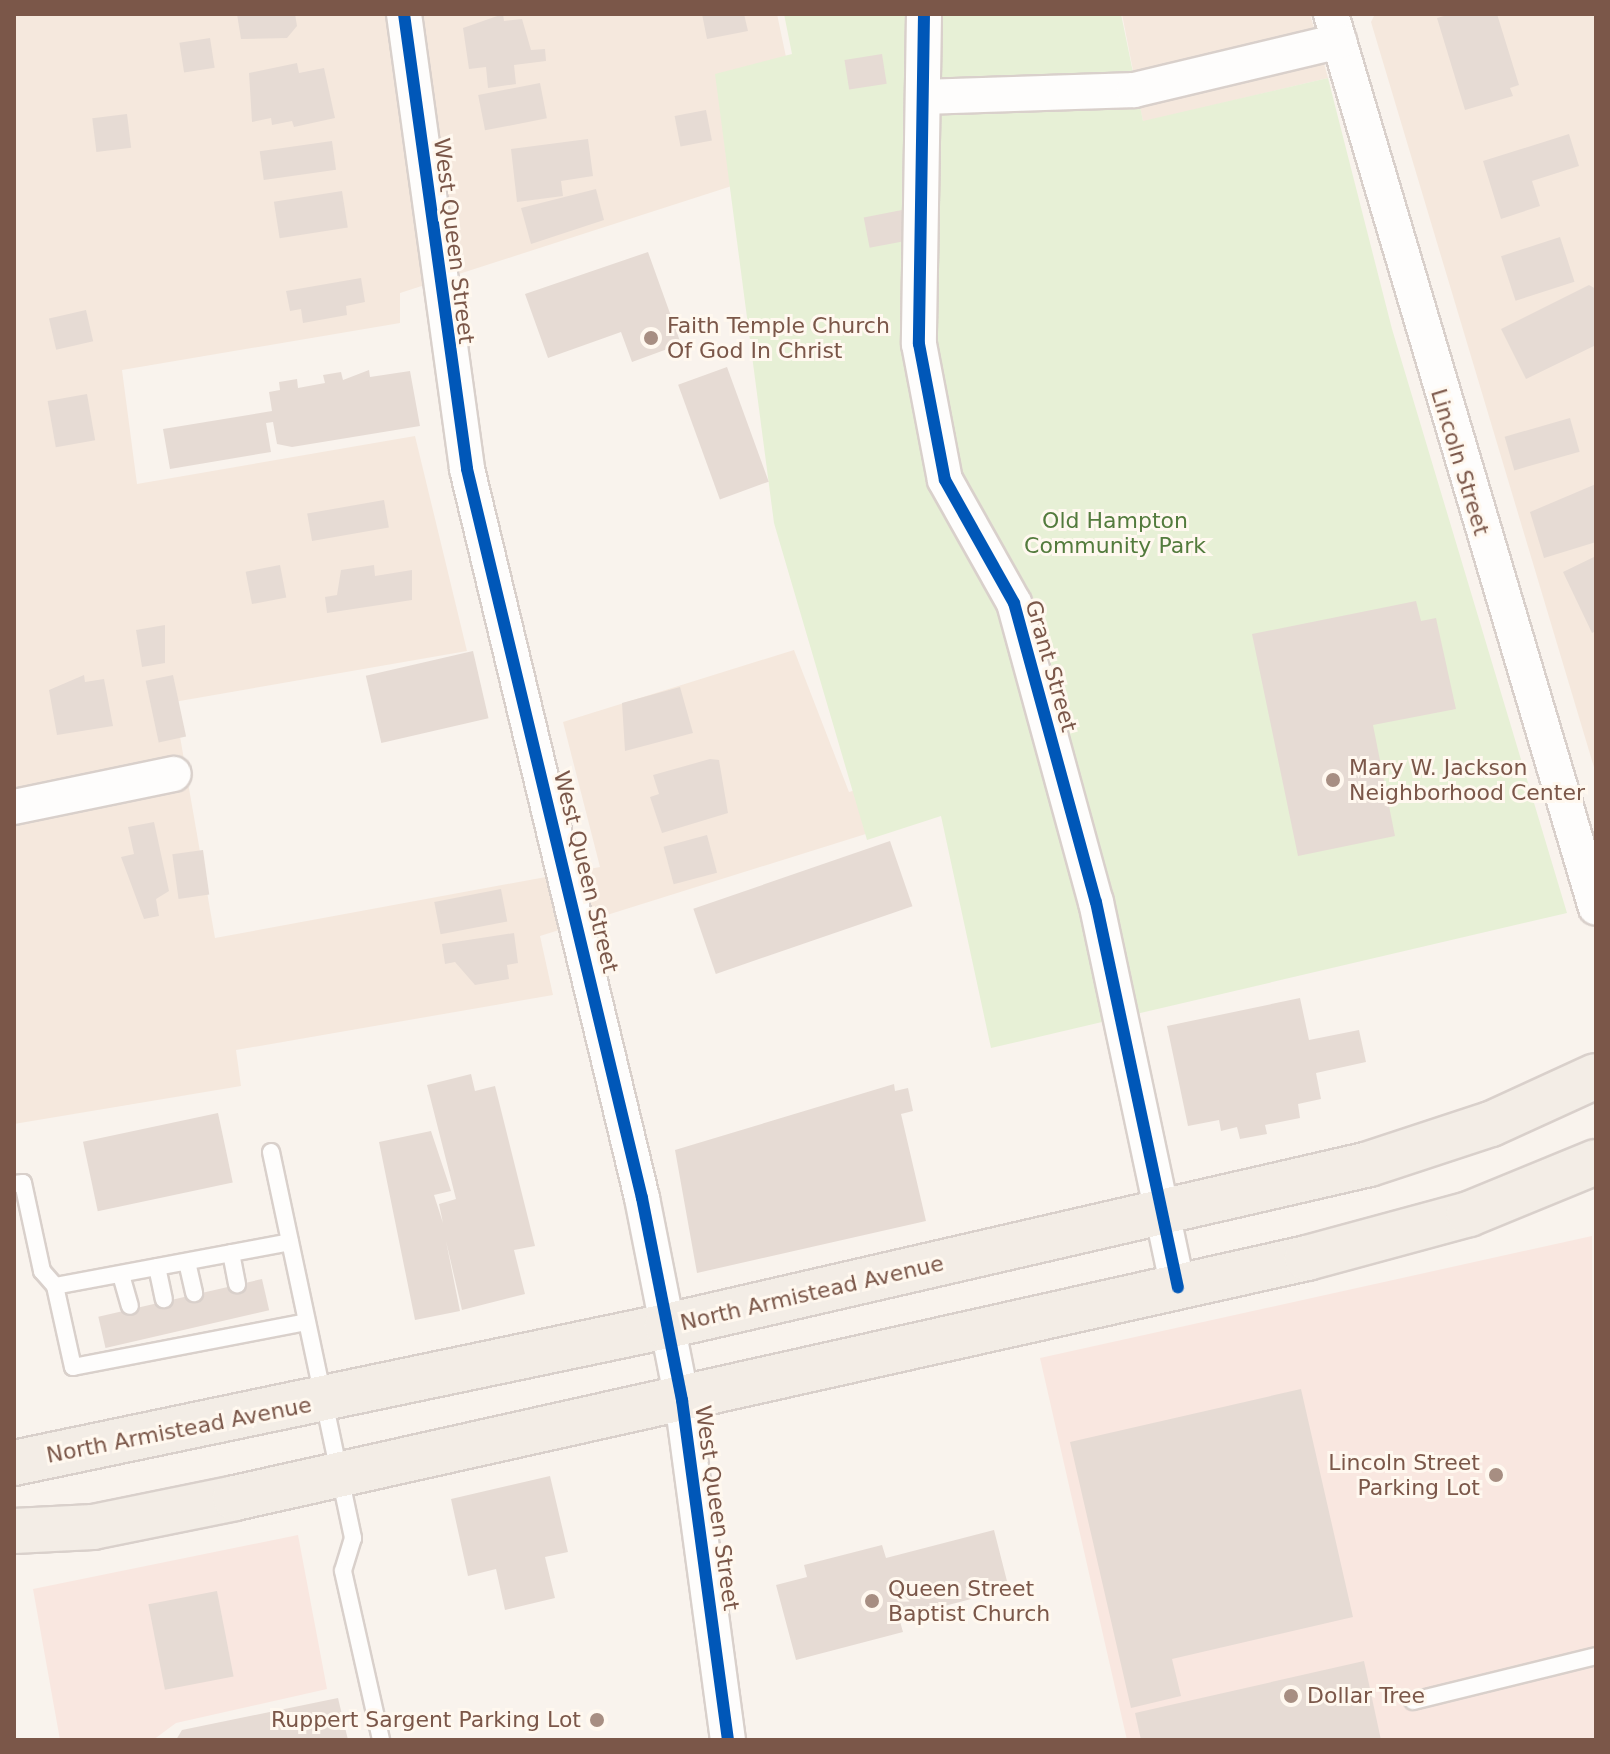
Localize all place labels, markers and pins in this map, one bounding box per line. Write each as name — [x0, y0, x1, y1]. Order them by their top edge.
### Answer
place label: Faith Temple Church Of God In Christ — [667, 312, 890, 364]
marker: Faith Temple Church Of God In Christ — [642, 329, 660, 347]
place label: Mary W. Jackson Neighborhood Center — [1349, 754, 1585, 806]
marker: Mary W. Jackson Neighborhood Center — [1324, 771, 1342, 789]
place label: Lincoln Street Parking Lot — [1328, 1449, 1480, 1500]
marker: Lincoln Street Parking Lot — [1487, 1466, 1505, 1484]
place label: Queen Street Baptist Church — [888, 1575, 1050, 1626]
marker: Queen Street Baptist Church — [863, 1592, 881, 1610]
place label: Dollar Tree — [1307, 1683, 1425, 1709]
marker: Dollar Tree — [1282, 1687, 1300, 1705]
place label: Ruppert Sargent Parking Lot — [271, 1707, 581, 1733]
marker: Ruppert Sargent Parking Lot — [588, 1711, 606, 1729]

